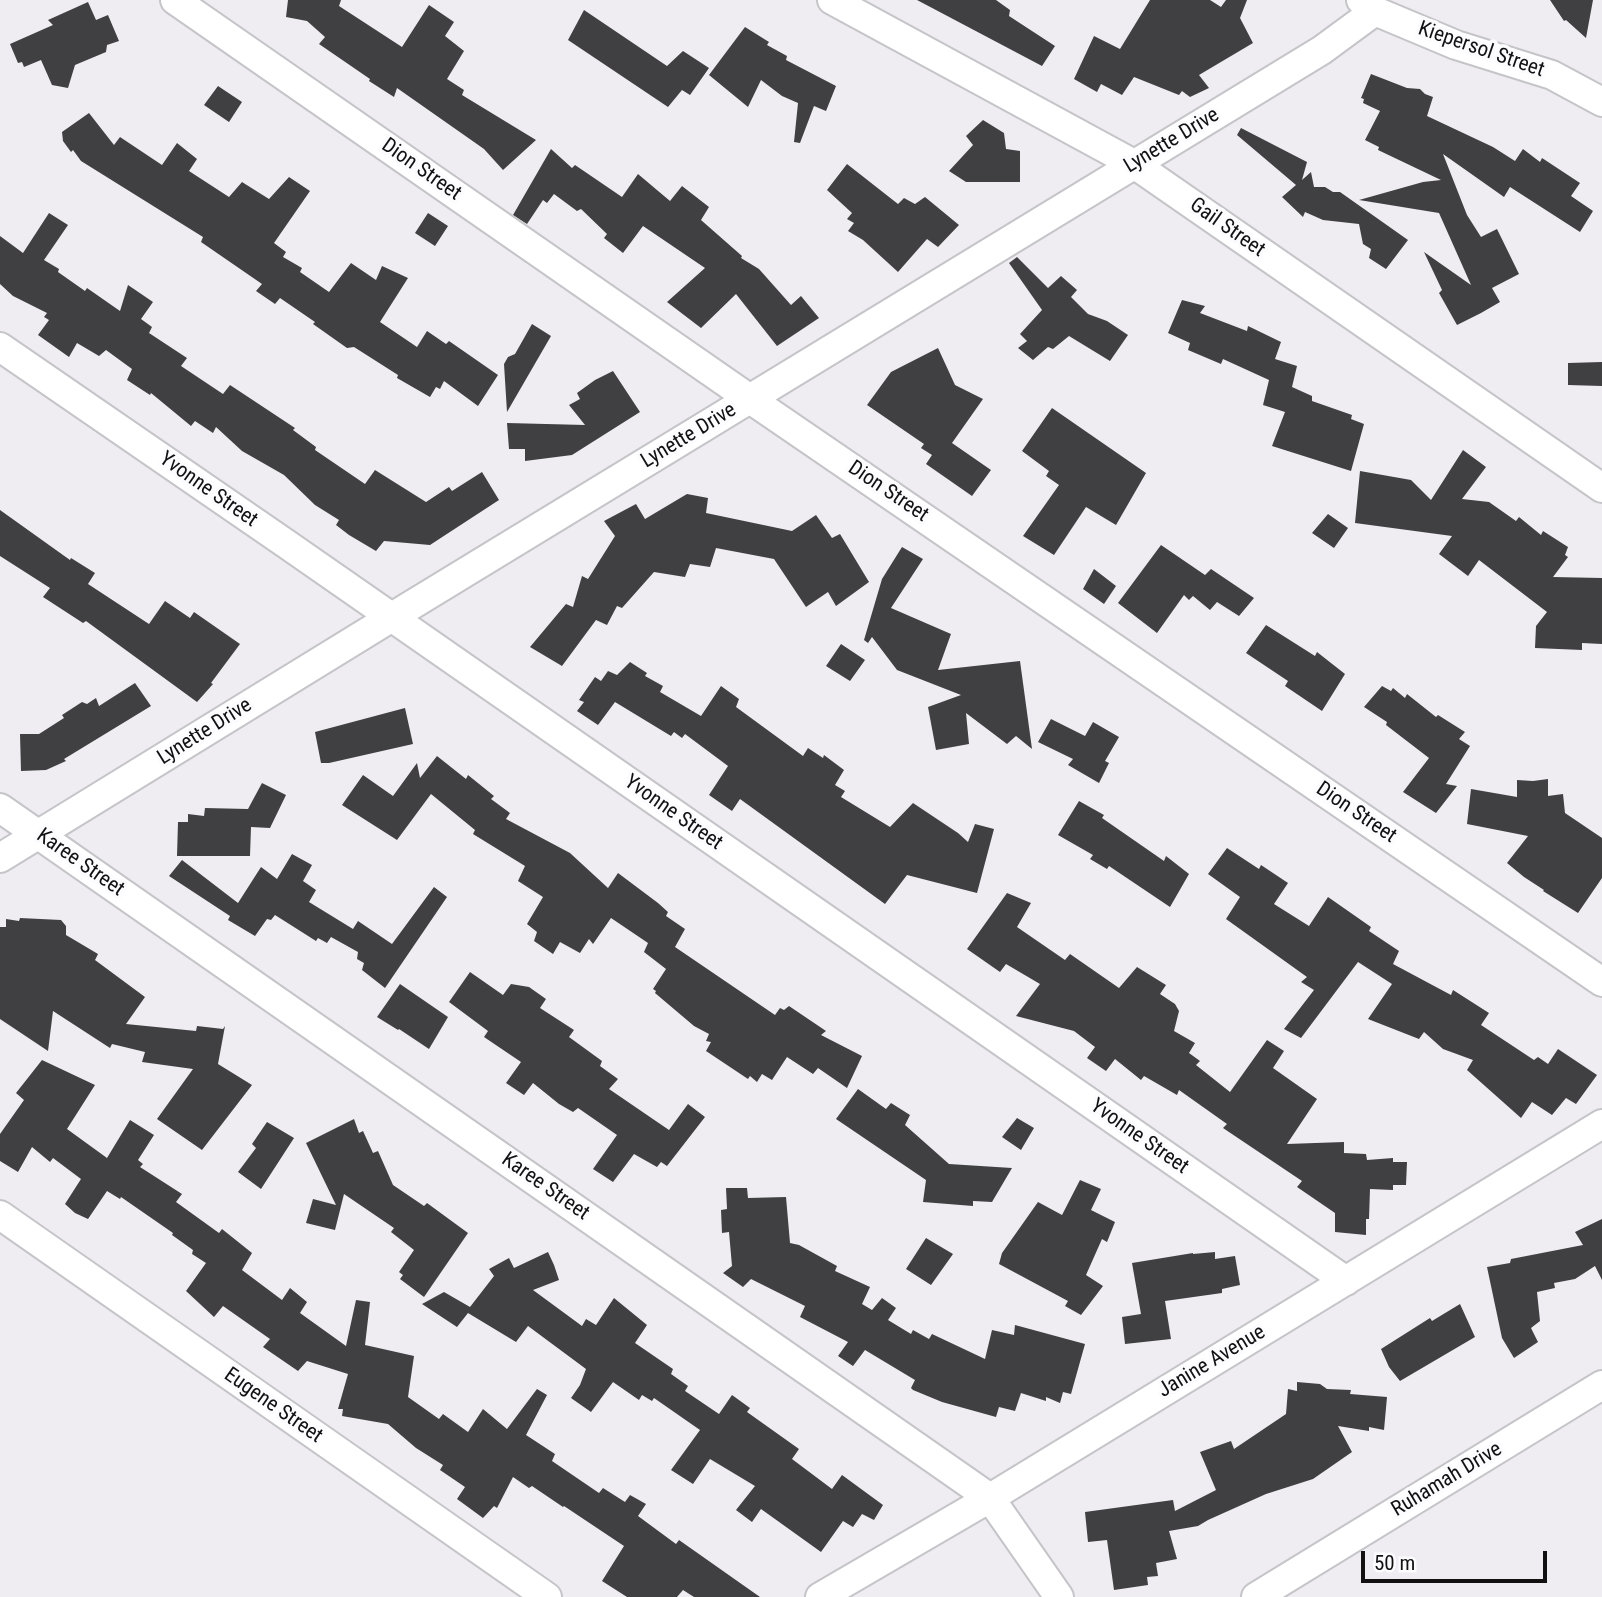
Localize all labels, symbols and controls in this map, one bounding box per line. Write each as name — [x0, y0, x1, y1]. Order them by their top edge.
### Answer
street label: Kiepersol Street — [1415, 17, 1547, 83]
street label: Lynette Drive — [1120, 103, 1224, 179]
street label: Dion Street — [376, 133, 466, 207]
street label: Gail Street — [1184, 193, 1270, 263]
street label: Lynette Drive — [637, 398, 741, 474]
street label: Yvonne Street — [154, 447, 262, 533]
street label: Dion Street — [843, 456, 933, 528]
street label: Lynette Drive — [153, 693, 257, 771]
street label: Yvonne Street — [619, 770, 727, 856]
street label: Dion Street — [1311, 777, 1401, 849]
street label: Karee Street — [31, 824, 129, 902]
street label: Yvonne Street — [1085, 1094, 1193, 1180]
street label: Karee Street — [496, 1148, 594, 1226]
street label: Janine Avenue — [1154, 1320, 1270, 1404]
street label: Eugene Street — [219, 1363, 327, 1449]
street label: Ruhamah Drive — [1387, 1437, 1507, 1523]
scale bar — [1364, 1538, 1550, 1582]
text: 50 m — [1374, 1551, 1415, 1575]

